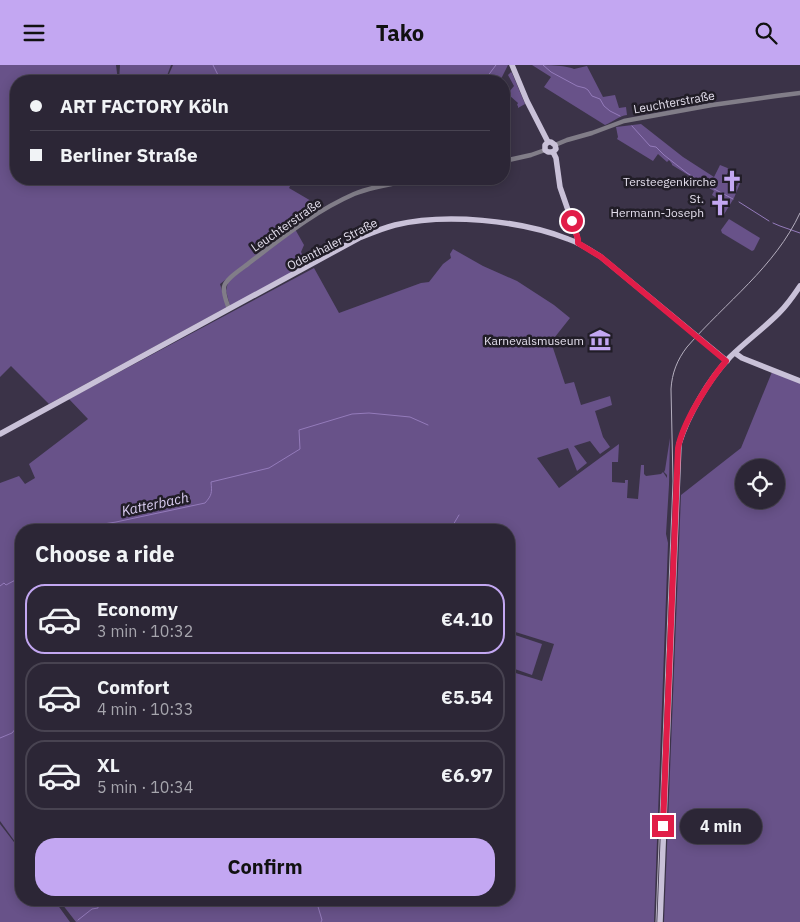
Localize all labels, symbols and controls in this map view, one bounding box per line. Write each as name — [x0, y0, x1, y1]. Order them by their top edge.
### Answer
text: Tako — [376, 18, 424, 47]
icon: menu — [20, 19, 48, 47]
icon: search — [752, 19, 780, 47]
street label: Leuchterstraße — [632, 87, 716, 117]
text: ART FACTORY Köln — [60, 94, 229, 118]
text: Berliner Straße — [60, 143, 198, 167]
church icon: Tersteegenkirche — [719, 168, 745, 194]
place label: Tersteegenkirche — [623, 174, 716, 189]
place label: St. Hermann-Joseph — [611, 191, 704, 220]
church icon: St. Hermann-Joseph — [707, 192, 733, 218]
street label: Leuchterstraße — [248, 195, 324, 255]
route start — [561, 210, 583, 232]
street label: Odenthaler Straße — [284, 215, 380, 273]
museum icon: Karnevalsmuseum — [587, 327, 613, 353]
place label: Karnevalsmuseum — [484, 333, 584, 348]
map controls — [735, 459, 785, 509]
button: locate — [735, 459, 785, 509]
water label: Katterbach — [120, 488, 190, 520]
text: Choose a ride — [35, 539, 175, 568]
icon: car — [37, 597, 82, 642]
text: Economy — [97, 597, 178, 621]
text: €4.10 — [441, 607, 493, 631]
text: 3 min · 10:32 — [97, 621, 193, 641]
icon: car — [37, 675, 82, 720]
text: Comfort — [97, 675, 170, 699]
text: €5.54 — [441, 685, 493, 709]
text: 4 min · 10:33 — [97, 699, 193, 719]
icon: car — [37, 753, 82, 798]
text: XL — [97, 753, 120, 777]
text: €6.97 — [441, 763, 493, 787]
text: 5 min · 10:34 — [97, 777, 193, 797]
callout: 4 min — [680, 809, 763, 843]
route end — [652, 815, 674, 837]
text: 4 min — [700, 816, 742, 836]
button: Confirm — [35, 838, 495, 896]

